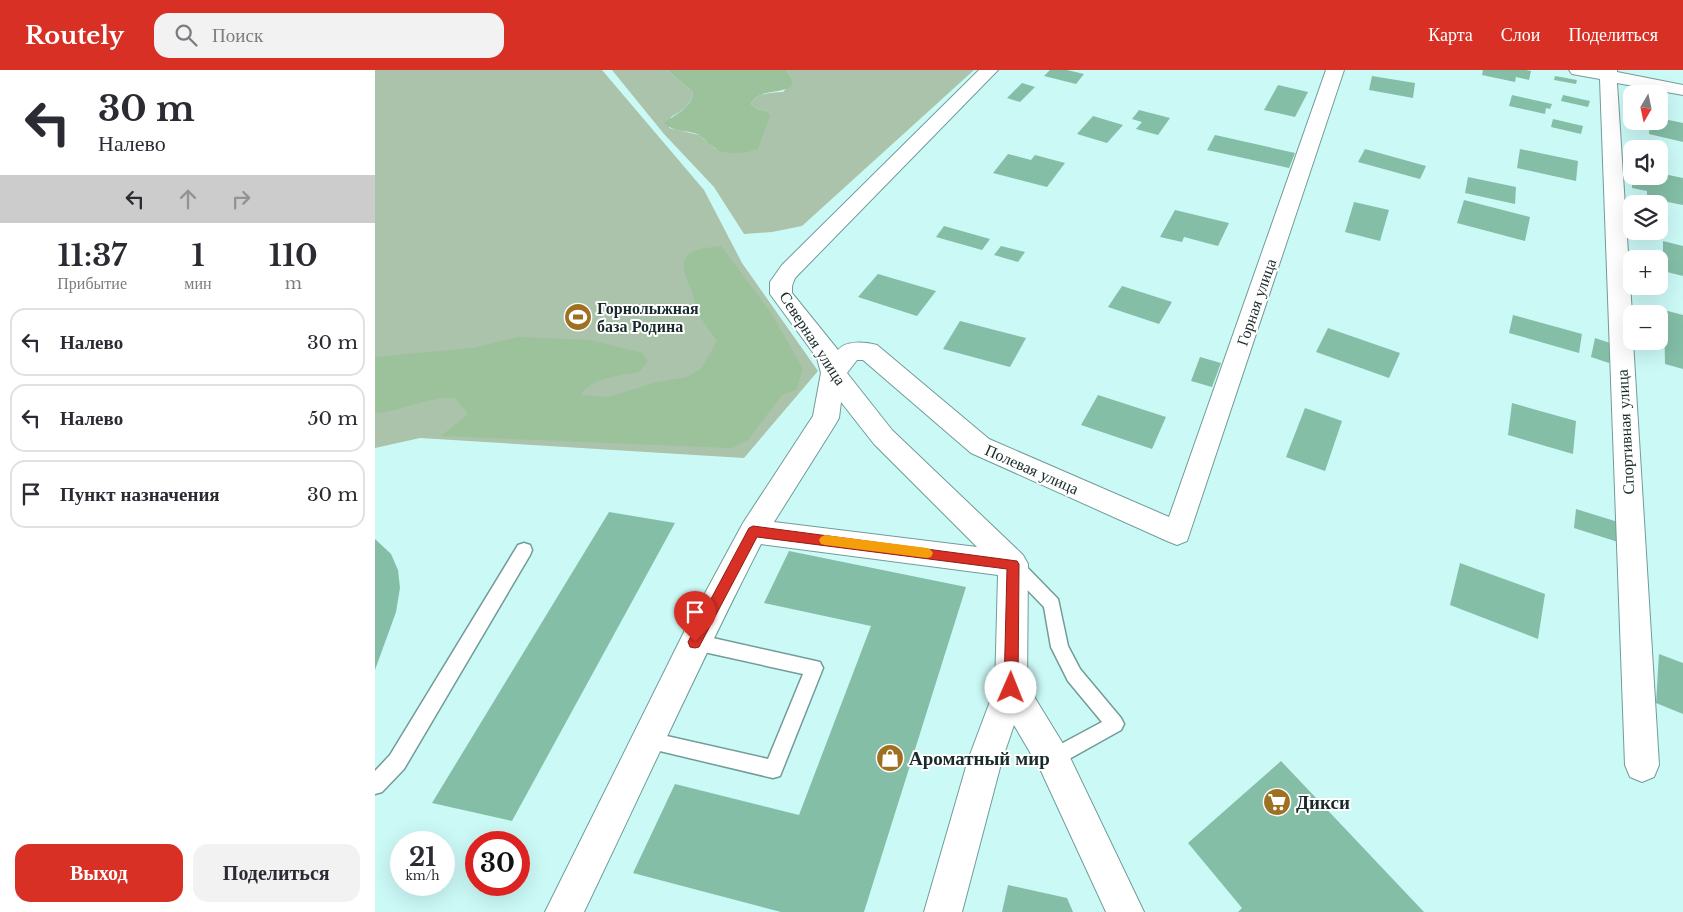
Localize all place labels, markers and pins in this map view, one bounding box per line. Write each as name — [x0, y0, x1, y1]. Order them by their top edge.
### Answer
place label: Горнолыжная база Родина — [597, 298, 699, 336]
sports icon: Горнолыжная база Родина — [563, 302, 593, 332]
pin — [674, 591, 716, 642]
shop icon: Ароматный мир — [875, 743, 905, 773]
place label: Ароматный мир — [909, 747, 1050, 770]
supermarket icon: Дикси — [1262, 787, 1292, 817]
place label: Дикси — [1296, 791, 1350, 814]

